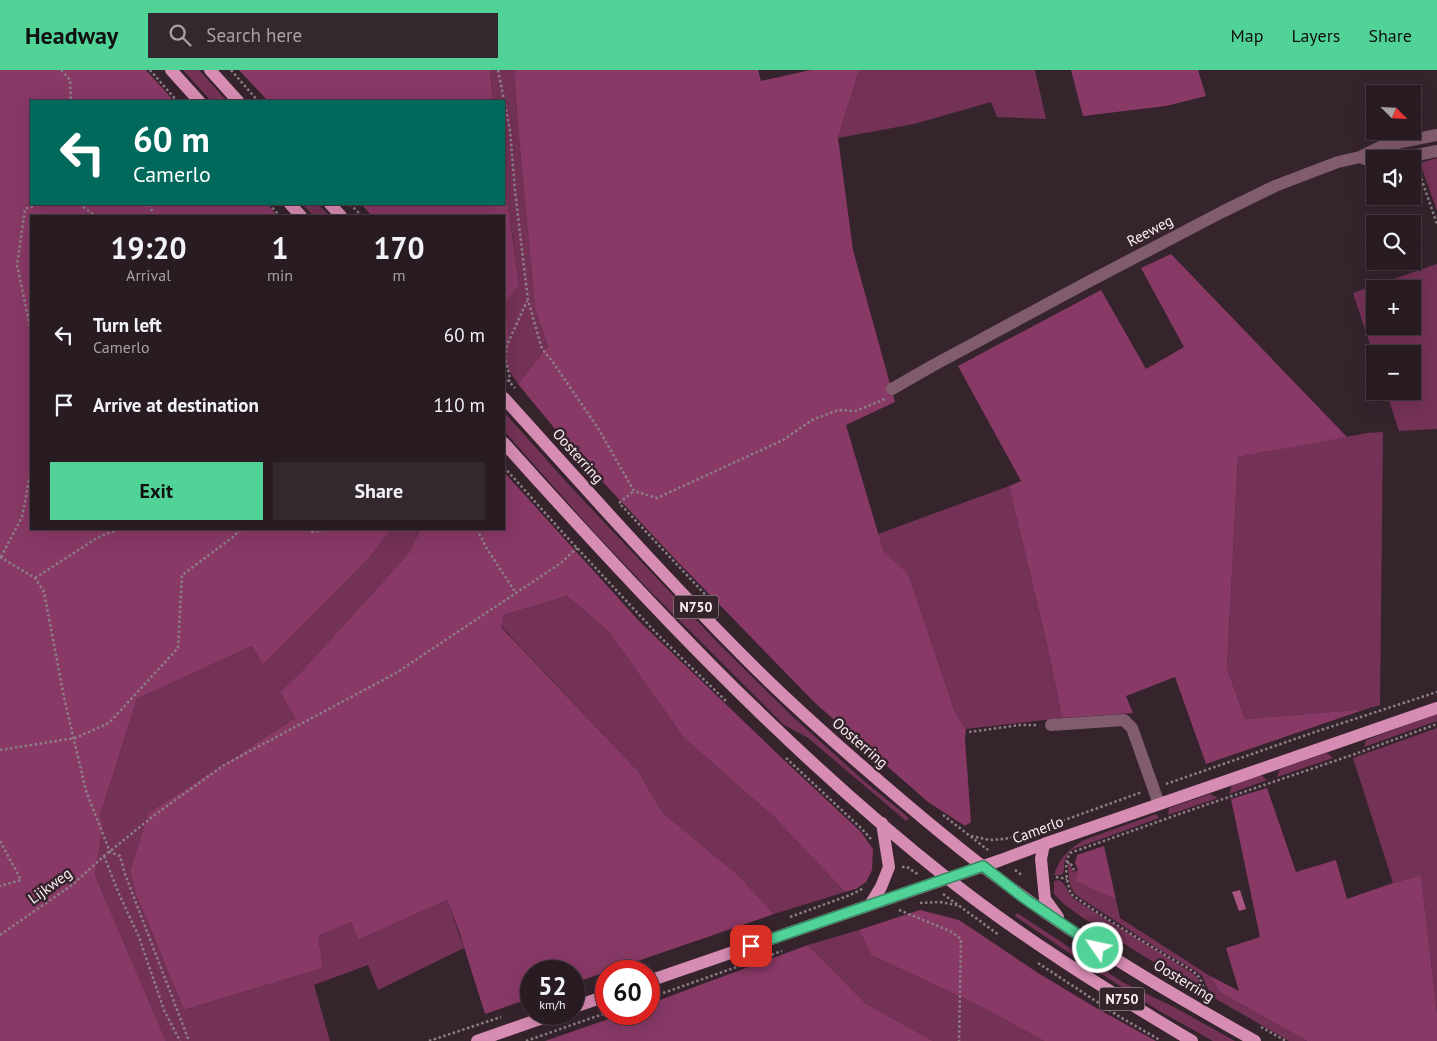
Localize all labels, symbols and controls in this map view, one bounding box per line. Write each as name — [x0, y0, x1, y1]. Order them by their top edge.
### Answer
search box — [148, 13, 498, 58]
text: Headway — [25, 20, 118, 51]
icon: search — [166, 21, 194, 49]
text: Search here — [206, 23, 302, 47]
text: Map — [1231, 24, 1263, 47]
text: Layers — [1291, 24, 1340, 47]
text: Share — [1368, 24, 1412, 47]
north arrow — [1366, 85, 1421, 140]
map controls — [1366, 85, 1421, 400]
text: 60 m — [133, 116, 210, 162]
icon: left — [50, 120, 115, 185]
button: sound — [1366, 150, 1421, 205]
text: Camerlo — [133, 160, 211, 188]
street label: Reeweg — [1123, 211, 1176, 251]
button: search — [1366, 215, 1421, 270]
text: 19:20 — [110, 228, 187, 267]
text: 1 — [272, 228, 289, 267]
text: 170 — [373, 228, 425, 267]
text: Arrival — [126, 265, 171, 285]
text: min — [267, 265, 293, 285]
text: m — [393, 265, 406, 285]
button: + — [1366, 280, 1421, 335]
text: Turn left — [93, 313, 162, 337]
icon: left — [50, 321, 78, 349]
text: 60 m — [444, 323, 485, 347]
text: Camerlo — [93, 337, 150, 357]
button: − — [1366, 345, 1421, 400]
icon: arrive — [50, 391, 78, 419]
text: Arrive at destination — [93, 393, 259, 417]
text: 110 m — [433, 393, 485, 417]
street label: Oosterring — [549, 424, 608, 487]
button: Exit — [50, 462, 263, 520]
button: Share — [273, 462, 485, 520]
road number: N750 — [674, 596, 718, 618]
street label: Oosterring — [829, 713, 892, 772]
street label: Camerlo — [1010, 812, 1066, 848]
street label: Lijkweg — [24, 863, 75, 908]
position arrow — [1071, 921, 1123, 973]
pin — [730, 925, 772, 967]
icon: arrive — [737, 932, 765, 960]
street label: Oosterring — [1150, 955, 1218, 1006]
speed limit sign: 60 — [595, 960, 660, 1025]
text: 52 — [538, 970, 567, 1002]
road number: N750 — [1100, 988, 1144, 1011]
text: km/h — [539, 997, 566, 1012]

